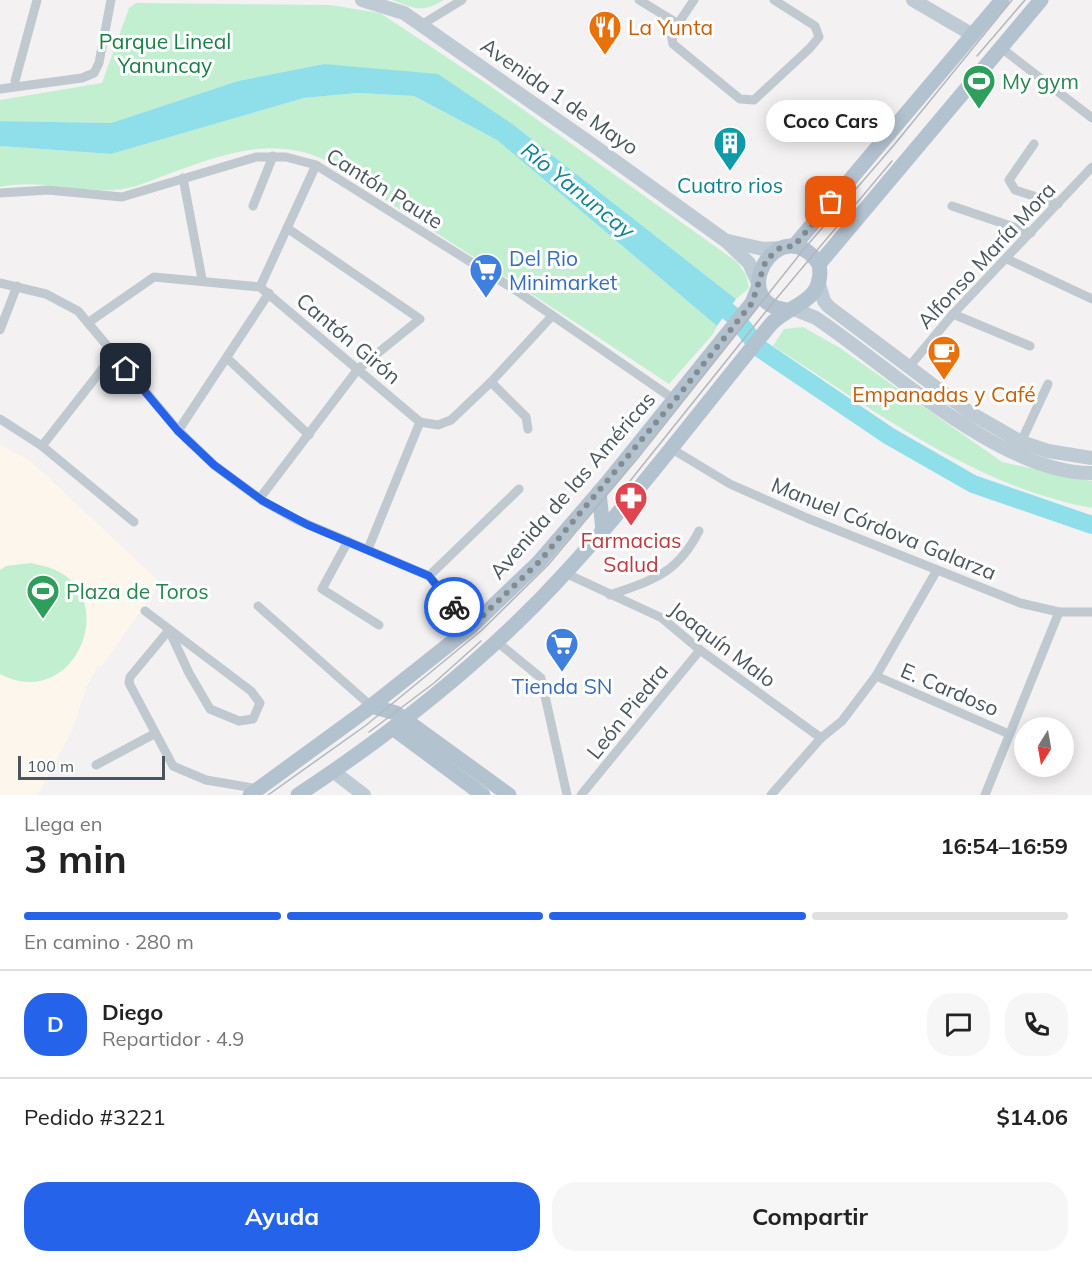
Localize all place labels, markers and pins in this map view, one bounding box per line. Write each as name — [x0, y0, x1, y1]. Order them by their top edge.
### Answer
restaurant icon: La Yunta — [587, 9, 623, 56]
place label: La Yunta — [628, 14, 713, 40]
sports icon: My gym — [961, 63, 997, 110]
place label: My gym — [1002, 68, 1079, 94]
callout: Coco Cars — [766, 100, 896, 142]
building icon: Cuatro rios — [712, 125, 748, 172]
place label: Cuatro rios — [677, 172, 783, 198]
pin — [805, 176, 856, 227]
place label: Del Rio Minimarket — [509, 245, 617, 295]
supermarket icon: Del Rio Minimarket — [468, 252, 504, 299]
cafe icon: Empanadas y Café — [926, 334, 962, 381]
pin — [100, 343, 151, 394]
place label: Empanadas y Café — [852, 381, 1036, 407]
pharmacy icon: Farmacias Salud — [613, 480, 649, 527]
place label: Farmacias Salud — [580, 527, 682, 577]
sports icon: Plaza de Toros — [25, 573, 61, 620]
place label: Plaza de Toros — [66, 578, 209, 604]
supermarket icon: Tienda SN — [544, 626, 580, 673]
place label: Tienda SN — [512, 673, 612, 699]

